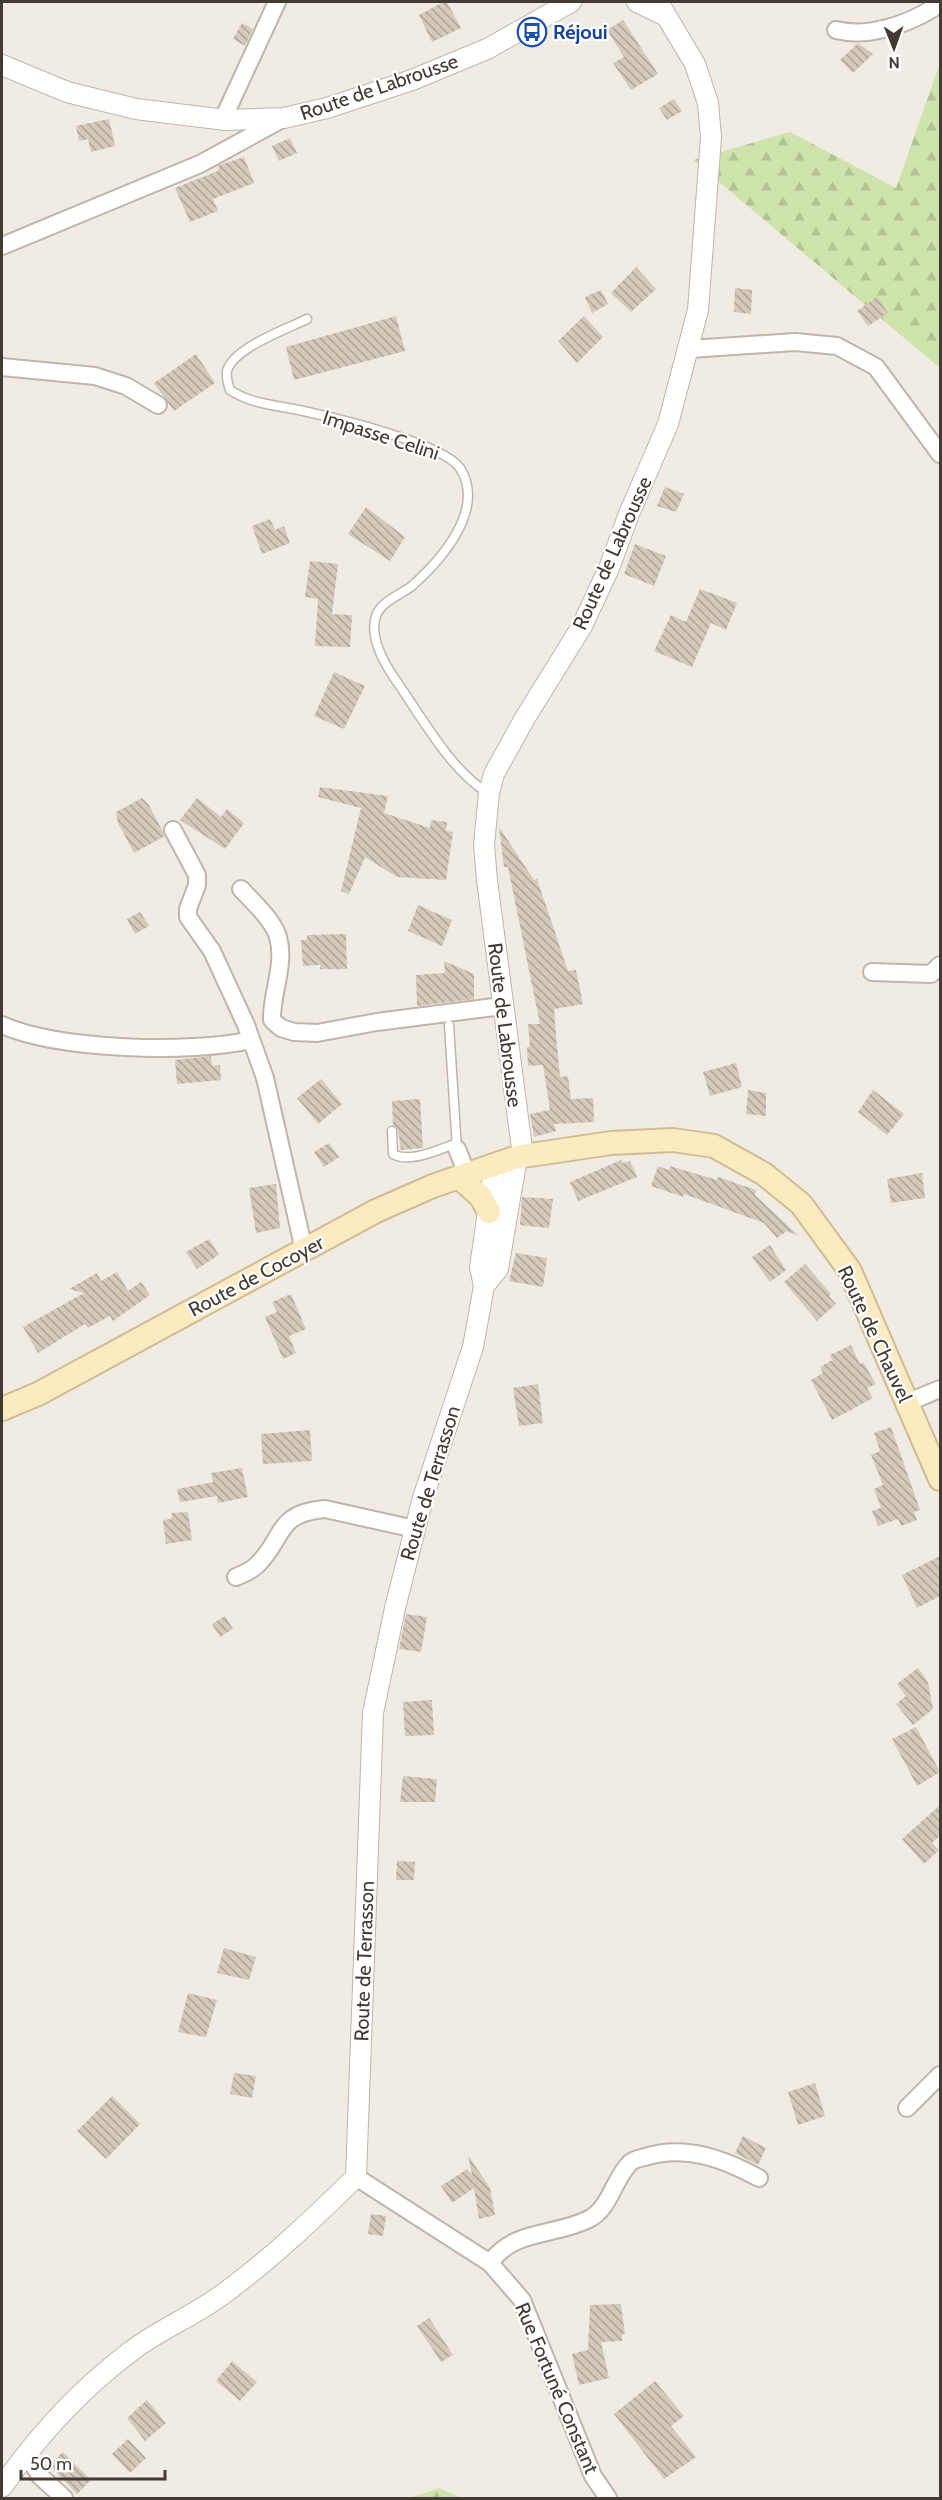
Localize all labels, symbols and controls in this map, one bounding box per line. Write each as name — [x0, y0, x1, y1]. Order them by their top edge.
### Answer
bus stop icon: Réjoui — [516, 16, 548, 48]
north arrow — [864, 18, 924, 78]
place label: Réjoui — [553, 20, 607, 44]
street label: Route de Labrousse — [297, 49, 461, 125]
text: N — [888, 53, 900, 72]
street label: Impasse Celini — [320, 405, 442, 465]
street label: Route de Labrousse — [567, 473, 657, 633]
street label: Route de Labrousse — [483, 941, 527, 1109]
street label: Route de Cocoyer — [184, 1230, 328, 1322]
street label: Route de Chauvel — [833, 1262, 917, 1407]
street label: Route de Terrasson — [395, 1403, 465, 1563]
street label: Route de Terrasson — [349, 1880, 379, 2042]
street label: Rue Fortuné Constant — [510, 2299, 604, 2477]
scale bar — [21, 2443, 165, 2481]
text: 50 m — [30, 2453, 72, 2475]

